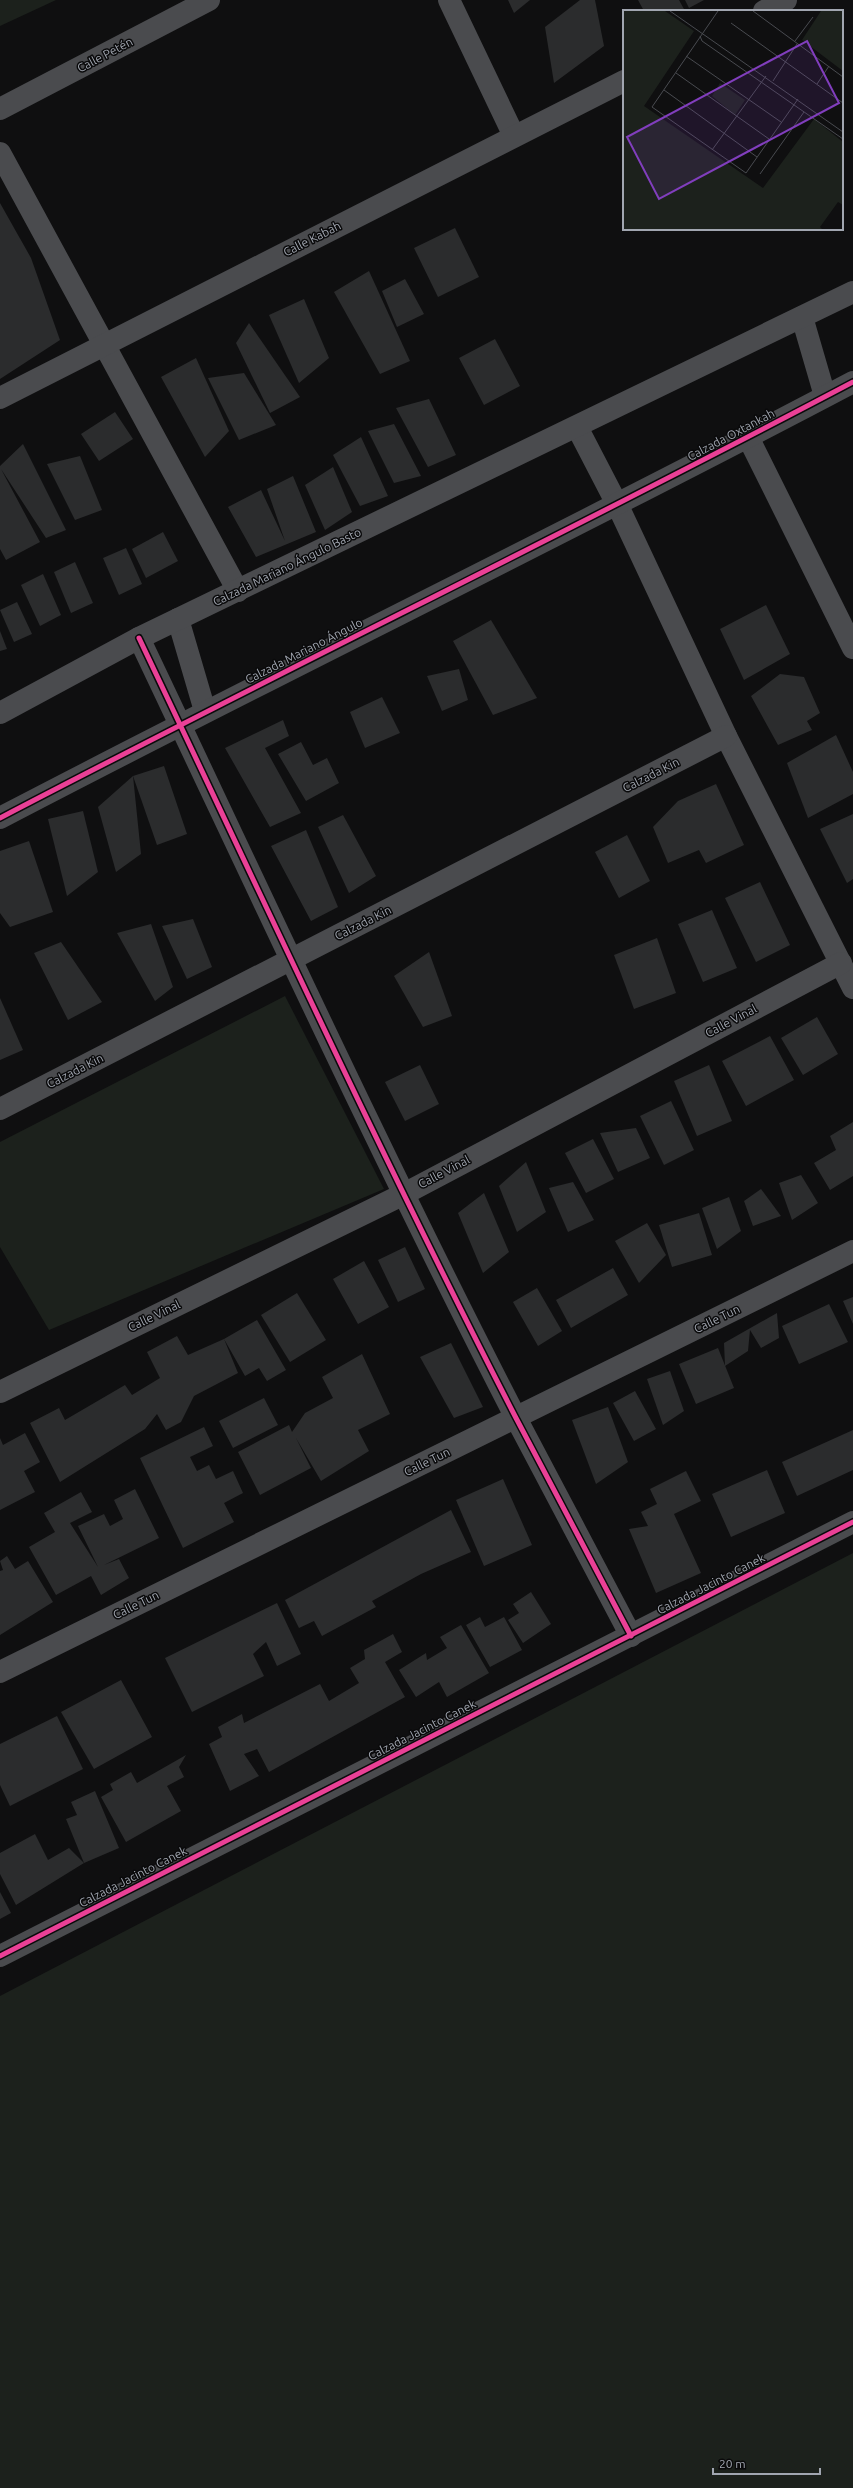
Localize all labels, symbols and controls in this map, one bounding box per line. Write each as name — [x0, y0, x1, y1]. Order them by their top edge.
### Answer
inset map — [623, 10, 843, 230]
street label: Calle Petén — [75, 35, 135, 75]
street label: Calle Kabah — [281, 219, 343, 259]
street label: Calzada Oxtankah — [685, 406, 776, 463]
street label: Calzada Mariano Ángulo Basto — [211, 525, 363, 608]
street label: Calzada Mariano Ángulo — [243, 615, 365, 686]
street label: Calzada Kin — [620, 755, 681, 794]
street label: Calzada Kin — [332, 903, 393, 942]
street label: Calle Vinal — [703, 1002, 759, 1040]
street label: Calzada Kin — [44, 1051, 105, 1090]
street label: Calle Vinal — [416, 1153, 472, 1191]
street label: Calle Vinal — [126, 1297, 182, 1334]
street label: Calle Tun — [692, 1302, 742, 1335]
street label: Calle Tun — [402, 1445, 452, 1478]
street label: Calzada Jacinto Canek — [655, 1551, 767, 1616]
street label: Calle Tun — [111, 1588, 161, 1621]
street label: Calzada Jacinto Canek — [366, 1697, 478, 1762]
street label: Calzada Jacinto Canek — [77, 1844, 189, 1909]
scale bar — [713, 2450, 820, 2476]
text: 20 m — [719, 2457, 746, 2470]

